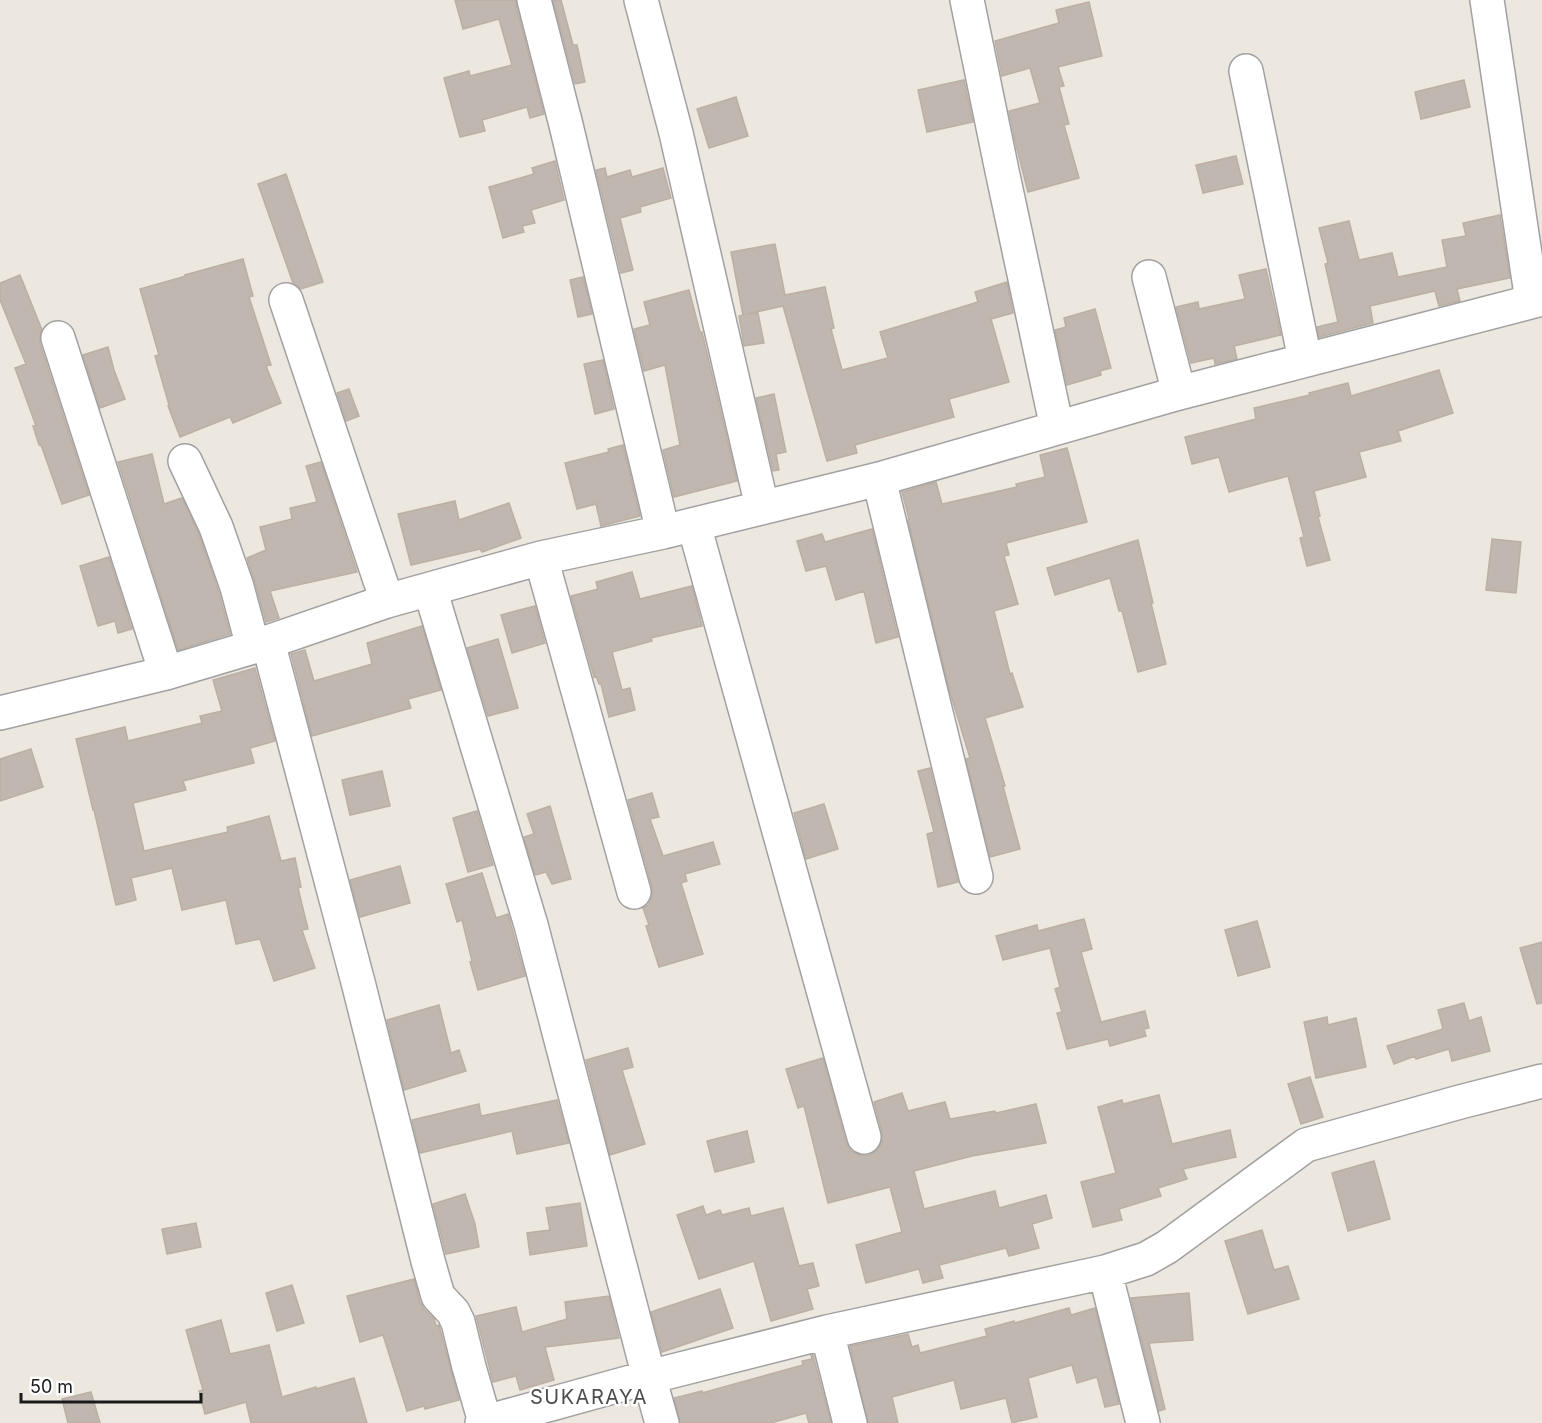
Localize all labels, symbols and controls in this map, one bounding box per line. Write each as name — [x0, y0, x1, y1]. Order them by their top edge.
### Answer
scale bar — [21, 1366, 201, 1404]
text: 50 m — [30, 1376, 73, 1397]
district label: SUKARAYA — [530, 1385, 648, 1409]

